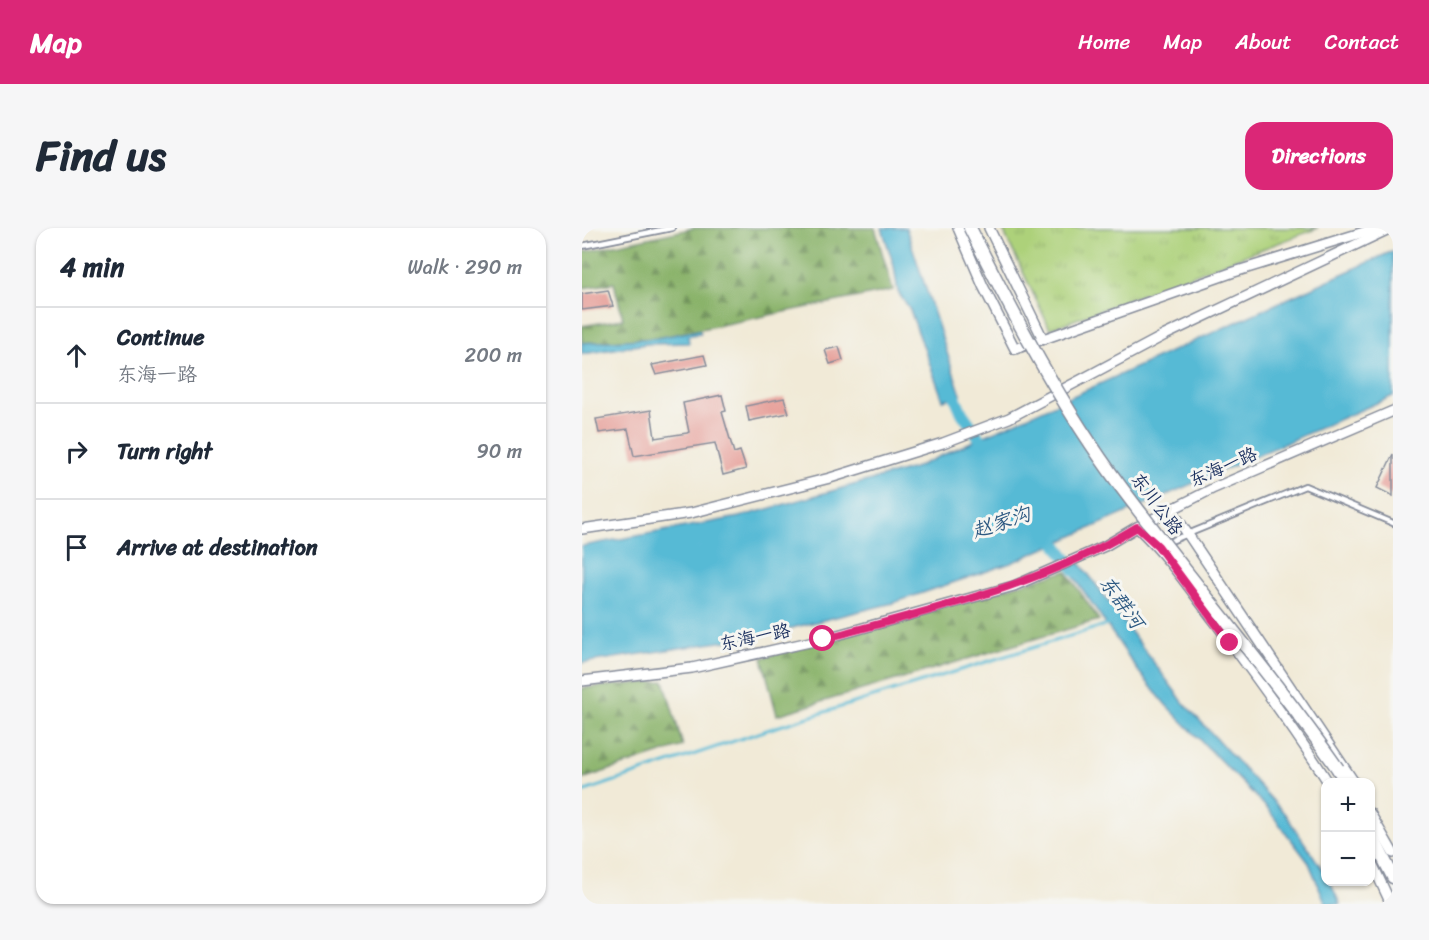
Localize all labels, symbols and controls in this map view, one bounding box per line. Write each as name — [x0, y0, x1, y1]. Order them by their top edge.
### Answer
text: Map — [30, 18, 82, 67]
text: Home — [1078, 23, 1130, 61]
text: Map — [1163, 23, 1202, 61]
text: About — [1235, 23, 1292, 61]
text: Contact — [1325, 23, 1399, 61]
text: Find us — [36, 119, 166, 193]
button: Directions — [1245, 122, 1393, 190]
text: 4 min — [60, 244, 124, 290]
text: Walk · 290 m — [407, 250, 522, 285]
text: Continue — [117, 318, 205, 357]
text: 200 m — [465, 338, 522, 373]
icon: ahead — [60, 339, 93, 372]
text: 东海一路 — [117, 357, 197, 392]
text: Turn right — [117, 432, 212, 471]
text: 90 m — [477, 434, 522, 469]
icon: right — [60, 435, 93, 468]
street label: 东海一路 — [1184, 438, 1262, 496]
street label: 东川公路 — [1123, 466, 1191, 542]
water label: 赵家沟 — [967, 496, 1037, 548]
text: Arrive at destination — [117, 528, 318, 567]
icon: arrive — [60, 531, 93, 564]
water label: 东群河 — [1090, 568, 1155, 639]
street label: 东海一路 — [716, 614, 794, 660]
route start — [809, 625, 835, 651]
route end — [1216, 629, 1242, 655]
map controls — [1321, 778, 1375, 886]
button: + — [1321, 778, 1375, 832]
button: − — [1321, 832, 1375, 886]

